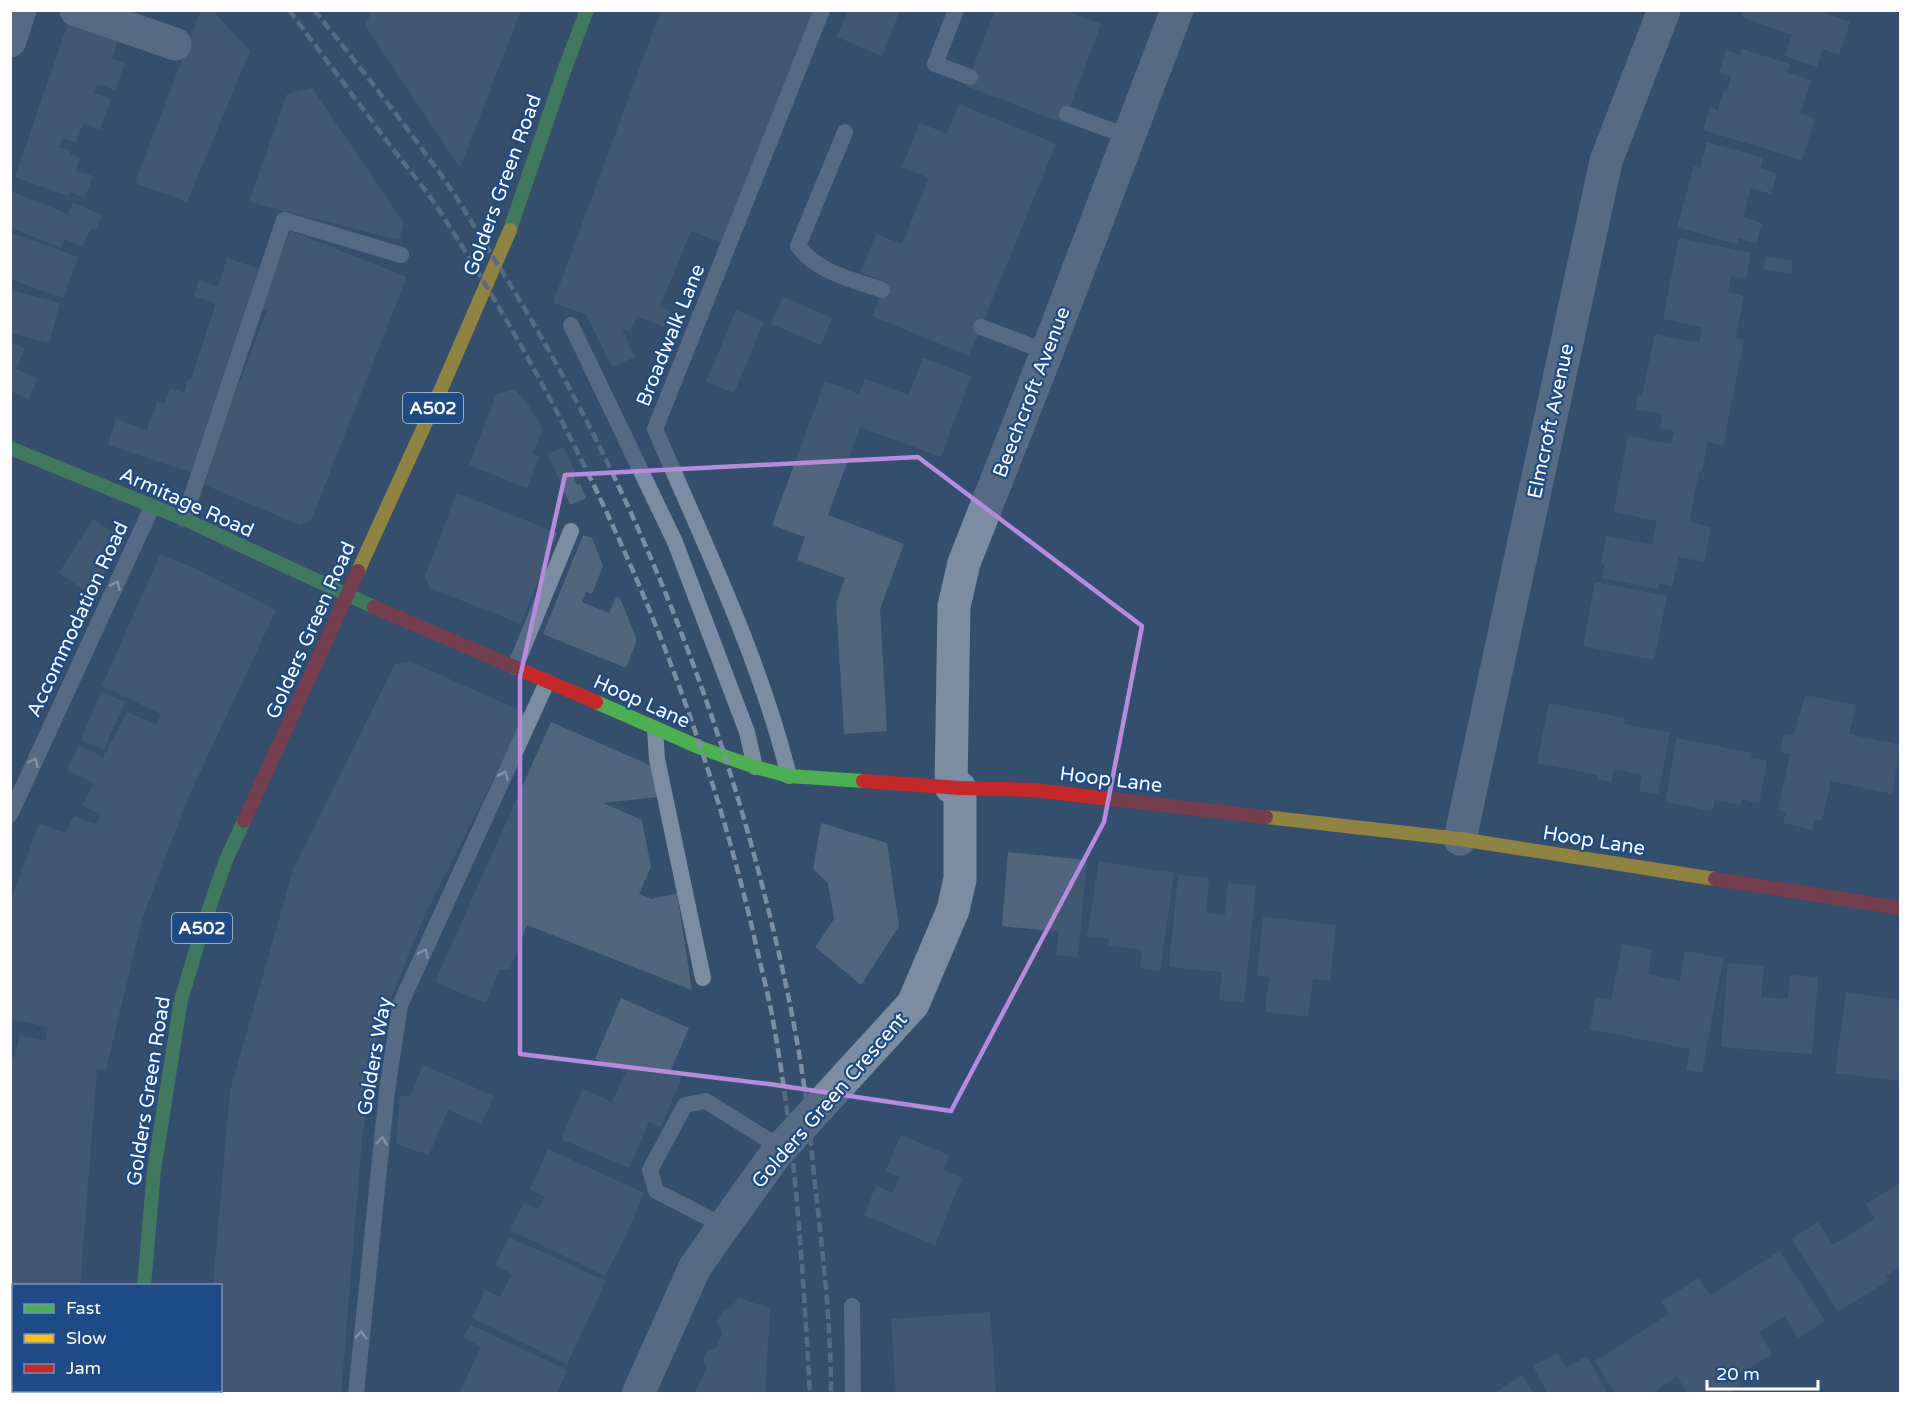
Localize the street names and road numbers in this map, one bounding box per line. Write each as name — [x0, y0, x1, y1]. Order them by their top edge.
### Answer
street label: Golders Green Road — [459, 91, 547, 279]
street label: Broadwalk Lane — [631, 261, 710, 410]
street label: Beechcroft Avenue — [988, 303, 1076, 481]
street label: Elmcroft Avenue — [1523, 341, 1579, 501]
road number: A502 — [403, 393, 463, 423]
street label: Armitage Road — [116, 463, 257, 543]
street label: Accommodation Road — [22, 518, 134, 721]
street label: Golders Green Road — [261, 538, 361, 723]
street label: Hoop Lane — [590, 670, 694, 734]
street label: Hoop Lane — [1058, 762, 1164, 798]
street label: Hoop Lane — [1541, 821, 1647, 861]
road number: A502 — [172, 913, 232, 943]
street label: Golders Green Road — [122, 995, 176, 1188]
street label: Golders Way — [353, 995, 397, 1117]
street label: Golders Green Crescent — [747, 1008, 913, 1193]

